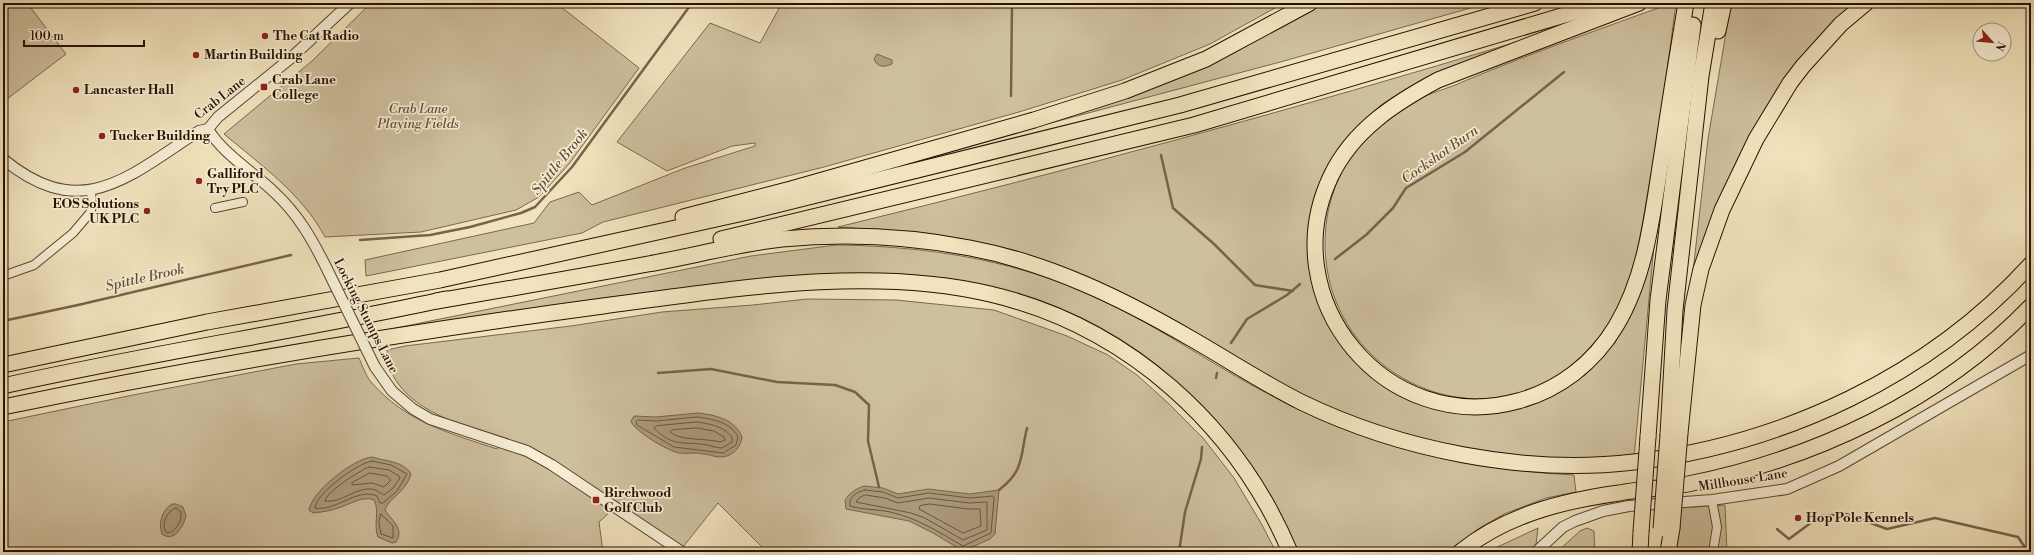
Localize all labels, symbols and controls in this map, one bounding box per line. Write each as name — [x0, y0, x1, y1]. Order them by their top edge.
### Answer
scale bar — [24, 22, 144, 48]
north arrow — [1972, 22, 2012, 62]
place label: The Cat Radio — [273, 28, 360, 44]
text: 100 m — [30, 29, 64, 44]
marker: The Cat Radio — [260, 31, 270, 41]
text: N — [1992, 39, 2008, 53]
place label: Martin Building — [204, 47, 303, 63]
marker: Martin Building — [191, 50, 201, 60]
place label: Crab Lane College — [272, 72, 336, 103]
street label: Crab Lane — [191, 73, 249, 123]
place label: Lancaster Hall — [84, 82, 175, 98]
marker: Crab Lane College — [259, 82, 269, 92]
marker: Lancaster Hall — [71, 85, 81, 95]
park label: Crab Lane Playing Fields — [376, 101, 459, 132]
water label: Cockshot Burn — [1398, 122, 1482, 188]
water label: Spittle Brook — [528, 125, 592, 199]
place label: Tucker Building — [110, 128, 211, 144]
marker: Tucker Building — [97, 131, 107, 141]
place label: Galliford Try PLC — [207, 166, 264, 197]
marker: Galliford Try PLC — [194, 176, 204, 186]
place label: EOS Solutions UK PLC — [53, 196, 139, 227]
marker: EOS Solutions UK PLC — [142, 206, 152, 216]
street label: Locking Stumps Lane — [330, 256, 402, 377]
water label: Spittle Brook — [104, 260, 186, 296]
street label: Millhouse Lane — [1697, 465, 1789, 495]
place label: Birchwood Golf Club — [604, 485, 672, 516]
marker: Birchwood Golf Club — [591, 495, 601, 505]
place label: Hop Pole Kennels — [1806, 510, 1915, 526]
marker: Hop Pole Kennels — [1793, 513, 1803, 523]

